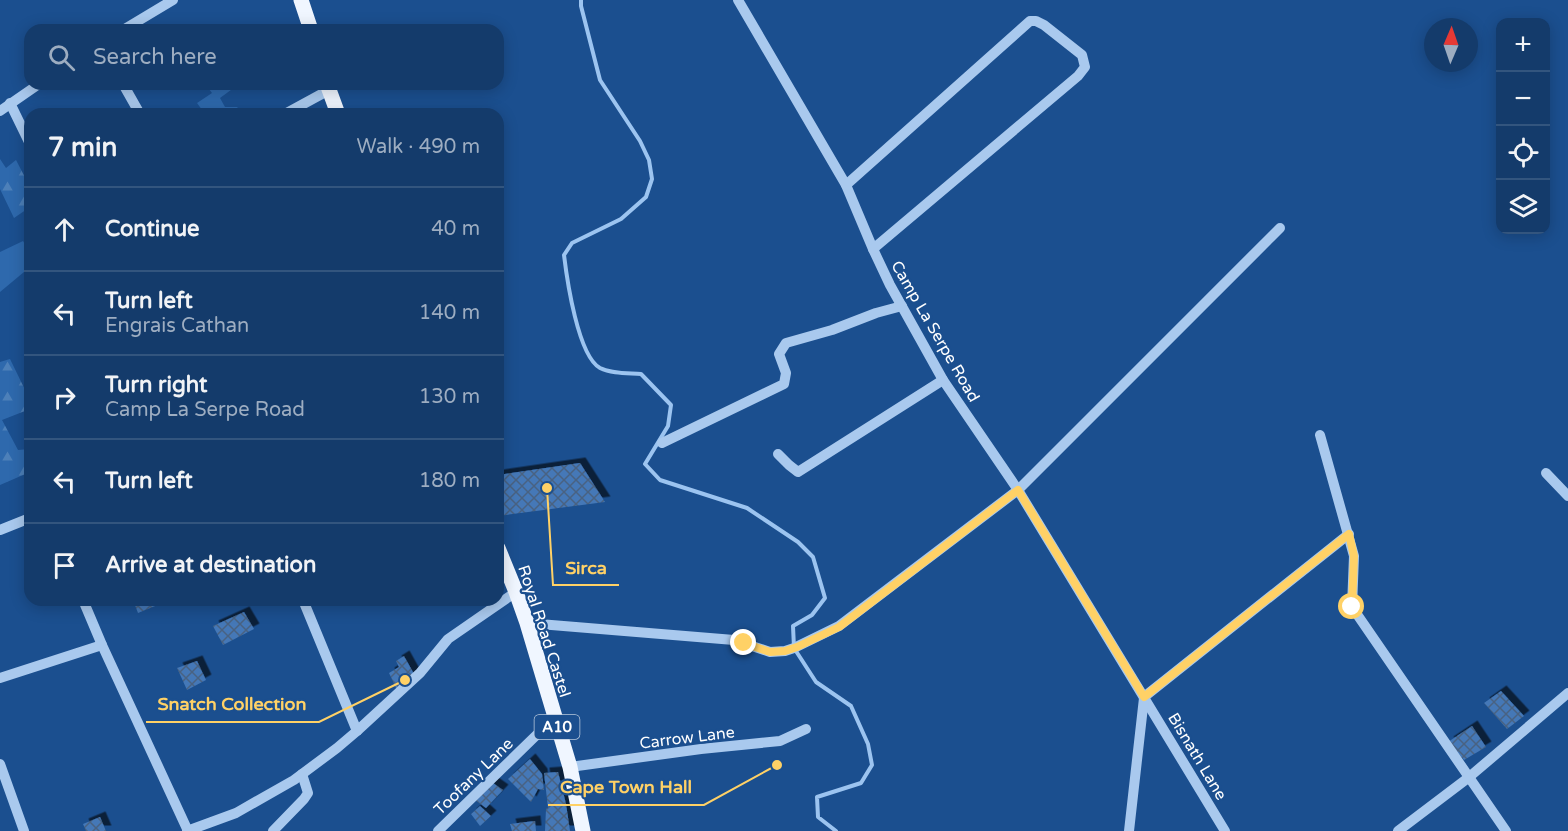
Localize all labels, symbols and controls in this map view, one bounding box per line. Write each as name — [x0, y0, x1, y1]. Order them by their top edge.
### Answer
north arrow — [1424, 18, 1478, 72]
map controls — [1496, 18, 1550, 234]
button: + — [1496, 18, 1550, 72]
search box — [24, 24, 504, 90]
icon: search — [45, 41, 78, 74]
text: Search here — [93, 44, 217, 70]
button: − — [1496, 72, 1550, 126]
button: locate — [1496, 126, 1550, 180]
text: 7 min — [48, 132, 117, 163]
text: Walk · 490 m — [357, 135, 480, 159]
button: layers — [1496, 180, 1550, 234]
icon: ahead — [48, 213, 81, 246]
text: Continue — [105, 216, 200, 242]
text: 40 m — [431, 217, 480, 241]
street label: Camp La Serpe Road — [886, 257, 984, 406]
text: Turn left — [105, 288, 193, 314]
icon: left — [48, 297, 81, 330]
text: 140 m — [419, 301, 480, 325]
text: Engrais Cathan — [105, 314, 249, 338]
text: Turn right — [105, 372, 207, 398]
icon: right — [48, 381, 81, 414]
text: 130 m — [419, 385, 480, 409]
text: Camp La Serpe Road — [105, 398, 305, 422]
icon: left — [48, 465, 81, 498]
text: Turn left — [105, 468, 193, 494]
text: 180 m — [419, 469, 480, 493]
icon: arrive — [48, 549, 81, 582]
callout: Sirca — [553, 549, 619, 585]
text: Arrive at destination — [105, 552, 316, 578]
text: Sirca — [565, 557, 607, 579]
street label: Royal Road Castel — [513, 563, 575, 700]
route start — [1338, 593, 1364, 619]
route end — [730, 629, 756, 655]
callout: Snatch Collection — [146, 686, 319, 722]
text: Snatch Collection — [158, 693, 306, 715]
street label: Bisnath Lane — [1163, 709, 1231, 804]
road number: A10 — [534, 715, 580, 739]
street label: Carrow Lane — [638, 722, 736, 754]
street label: Toofany Lane — [430, 734, 517, 819]
callout: Cape Town Hall — [548, 769, 704, 805]
text: Cape Town Hall — [560, 776, 692, 798]

